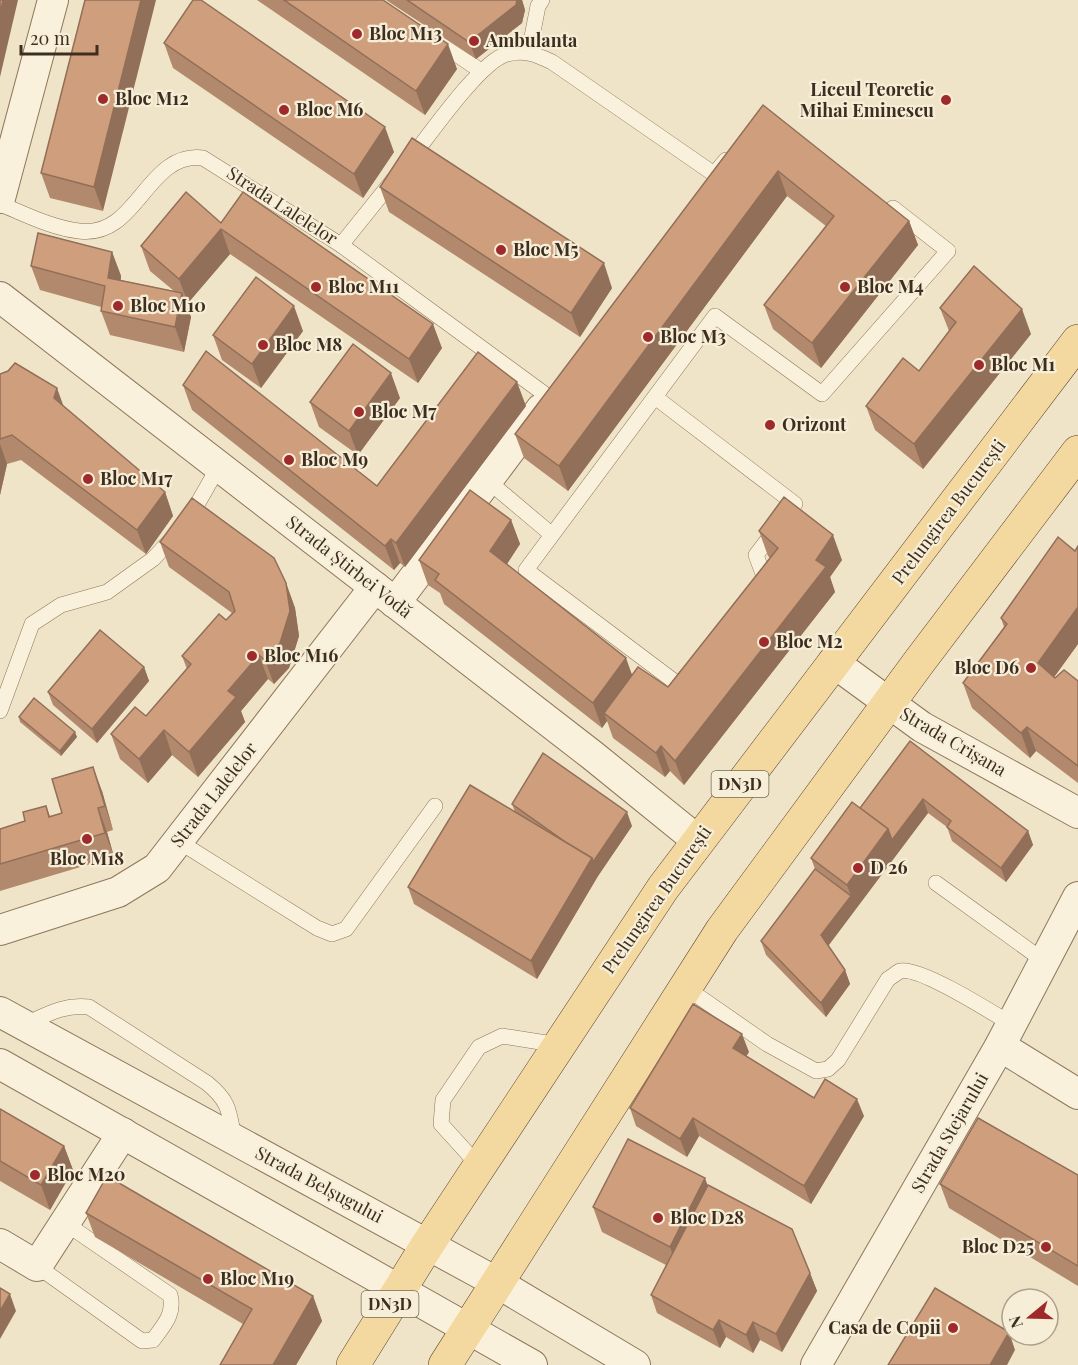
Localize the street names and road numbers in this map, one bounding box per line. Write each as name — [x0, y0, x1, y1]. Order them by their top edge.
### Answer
street label: Strada Lalelelor — [223, 160, 342, 250]
street label: Prelungirea București — [886, 434, 1011, 589]
street label: Strada Știrbei Vodă — [282, 509, 418, 623]
street label: Strada Crișana — [896, 701, 1011, 781]
street label: Strada Lalelelor — [165, 737, 262, 852]
road number: DN3D — [712, 771, 768, 797]
street label: Prelungirea București — [596, 821, 716, 978]
street label: Strada Stejarului — [905, 1068, 993, 1197]
street label: Strada Belșugului — [251, 1140, 388, 1228]
road number: DN3D — [362, 1291, 418, 1317]

